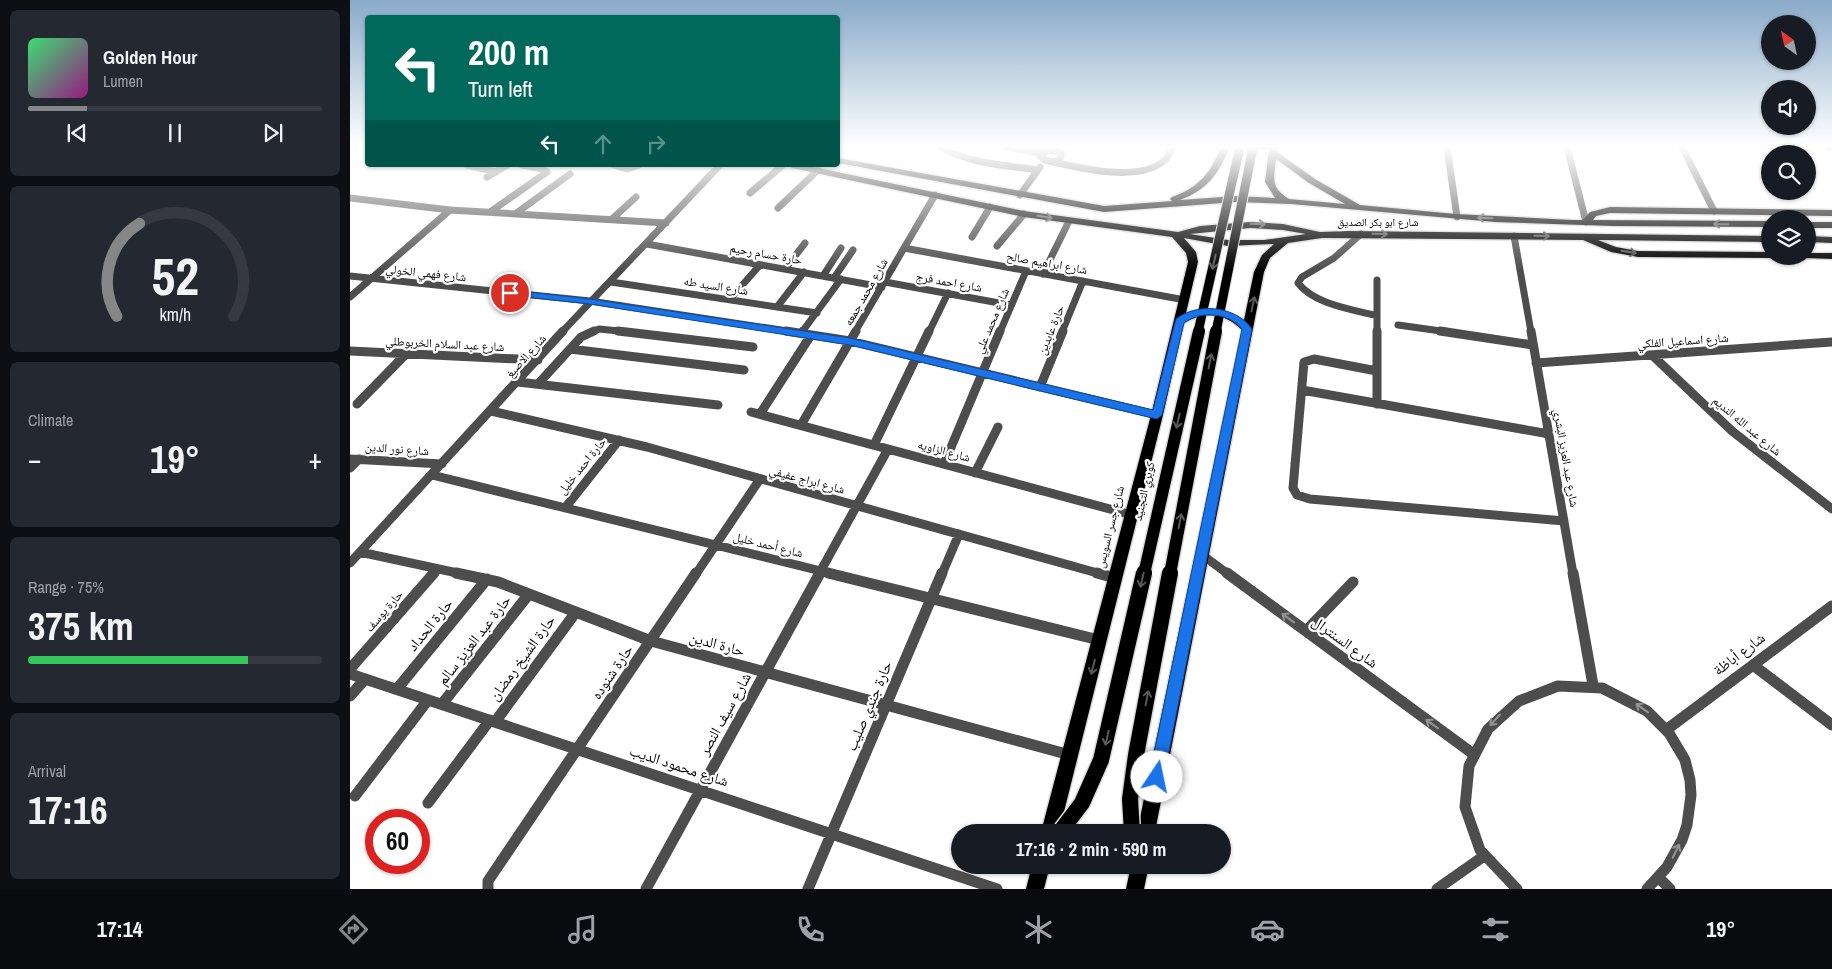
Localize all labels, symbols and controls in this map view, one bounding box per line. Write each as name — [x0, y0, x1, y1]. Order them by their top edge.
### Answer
north arrow — [1761, 15, 1816, 70]
map controls — [1761, 15, 1816, 265]
text: 200 m — [468, 29, 549, 76]
icon: left — [385, 35, 450, 100]
text: Golden Hour — [103, 44, 197, 70]
text: Lumen — [103, 70, 143, 92]
text: Turn left — [468, 74, 533, 104]
button: sound — [1761, 80, 1816, 135]
icon: previous — [63, 119, 91, 147]
icon: pause — [161, 119, 189, 147]
icon: next — [259, 119, 287, 147]
icon: left — [536, 130, 564, 158]
icon: ahead — [589, 130, 617, 158]
icon: right — [642, 130, 670, 158]
button: search — [1761, 145, 1816, 200]
button: layers — [1761, 210, 1816, 265]
one-way arrow — [1037, 213, 1053, 223]
one-way arrow — [1477, 214, 1493, 223]
street label: شارع ابو بكر الصديق — [1337, 215, 1419, 229]
one-way arrow — [1714, 219, 1730, 229]
one-way arrow — [1250, 220, 1266, 229]
one-way arrow — [1372, 230, 1388, 239]
one-way arrow — [1534, 231, 1550, 241]
street label: حارة حسام رحيم — [729, 240, 804, 268]
text: 52 — [151, 241, 199, 311]
street label: شارع ابراهيم صالح — [1005, 248, 1089, 278]
one-way arrow — [1620, 248, 1636, 258]
one-way arrow — [1208, 254, 1218, 270]
street label: شارع محمد جمعه — [840, 255, 892, 329]
street label: شارع فهمي الخولي — [385, 261, 467, 287]
street label: شارع احمد فرج — [915, 268, 983, 296]
pin — [489, 272, 531, 314]
street label: شارع السيد طه — [683, 273, 749, 299]
icon: arrive — [496, 279, 524, 307]
street label: شارع محمد علي — [971, 286, 1015, 357]
one-way arrow — [1248, 297, 1258, 313]
street label: حارة عابدين — [1034, 302, 1068, 357]
text: km/h — [159, 303, 191, 327]
street label: شارع اسماعيل الفلكي — [1637, 330, 1729, 354]
street label: شارع الاصبغ — [502, 331, 550, 381]
street label: شارع عبد السلام الخربوطلي — [385, 333, 505, 357]
one-way arrow — [1206, 353, 1215, 369]
street label: شارع عبد الله النديم — [1709, 393, 1785, 460]
street label: شارع عبد العزيز البشري — [1547, 408, 1583, 509]
text: Climate — [28, 409, 73, 431]
one-way arrow — [1173, 413, 1182, 429]
text: 19° — [150, 434, 200, 485]
street label: حارة احمد خليل — [554, 434, 610, 498]
street label: شارع الزاويه — [916, 436, 972, 466]
street label: شارع نور الدين — [364, 439, 430, 459]
text: − — [28, 440, 41, 478]
text: + — [309, 440, 322, 478]
street label: كوبري التجنيد — [1129, 460, 1161, 523]
street label: شارع ابراج عفيفي — [767, 462, 847, 500]
street label: شارع جسر السويس — [1092, 484, 1128, 570]
one-way arrow — [1176, 513, 1185, 529]
street label: شارع أحمد خليل — [731, 529, 805, 561]
one-way arrow — [1137, 571, 1147, 587]
text: Range · 75% — [28, 576, 104, 598]
street label: حارة يوسف — [361, 586, 407, 635]
street label: حارة عبد العزيز سالم — [432, 590, 516, 689]
street label: حارة الحداد — [402, 594, 458, 656]
text: 375 km — [28, 601, 134, 652]
street label: حارة الشيخ رمضان — [483, 610, 560, 705]
street label: شارع السنترال — [1308, 610, 1383, 673]
one-way arrow — [1281, 613, 1295, 623]
street label: حارة الدين — [687, 626, 748, 661]
street label: شارع أباظة — [1708, 627, 1769, 680]
street label: حارة شنوده — [585, 640, 638, 703]
street label: حارة جندي صليب — [840, 657, 899, 755]
one-way arrow — [1087, 658, 1097, 674]
street label: شارع سيف النصر — [693, 668, 756, 760]
one-way arrow — [1142, 690, 1152, 706]
one-way arrow — [1635, 703, 1649, 713]
one-way arrow — [1489, 714, 1501, 727]
one-way arrow — [1426, 719, 1440, 730]
one-way arrow — [1102, 730, 1111, 746]
street label: شارع محمود الديب — [627, 740, 731, 791]
position arrow — [1130, 750, 1182, 802]
text: Arrival — [28, 760, 66, 782]
text: 17:16 — [28, 785, 108, 836]
speed limit sign: 60 — [365, 809, 430, 874]
text: 17:16 · 2 min · 590 m — [1016, 836, 1166, 862]
one-way arrow — [1672, 844, 1681, 859]
icon: directions — [336, 912, 371, 947]
icon: music — [565, 912, 600, 947]
icon: phone — [793, 912, 828, 947]
icon: climate — [1021, 912, 1056, 947]
icon: car — [1250, 912, 1285, 947]
icon: filters — [1478, 912, 1513, 947]
text: 17:14 — [97, 914, 143, 944]
text: 19° — [1706, 914, 1735, 944]

